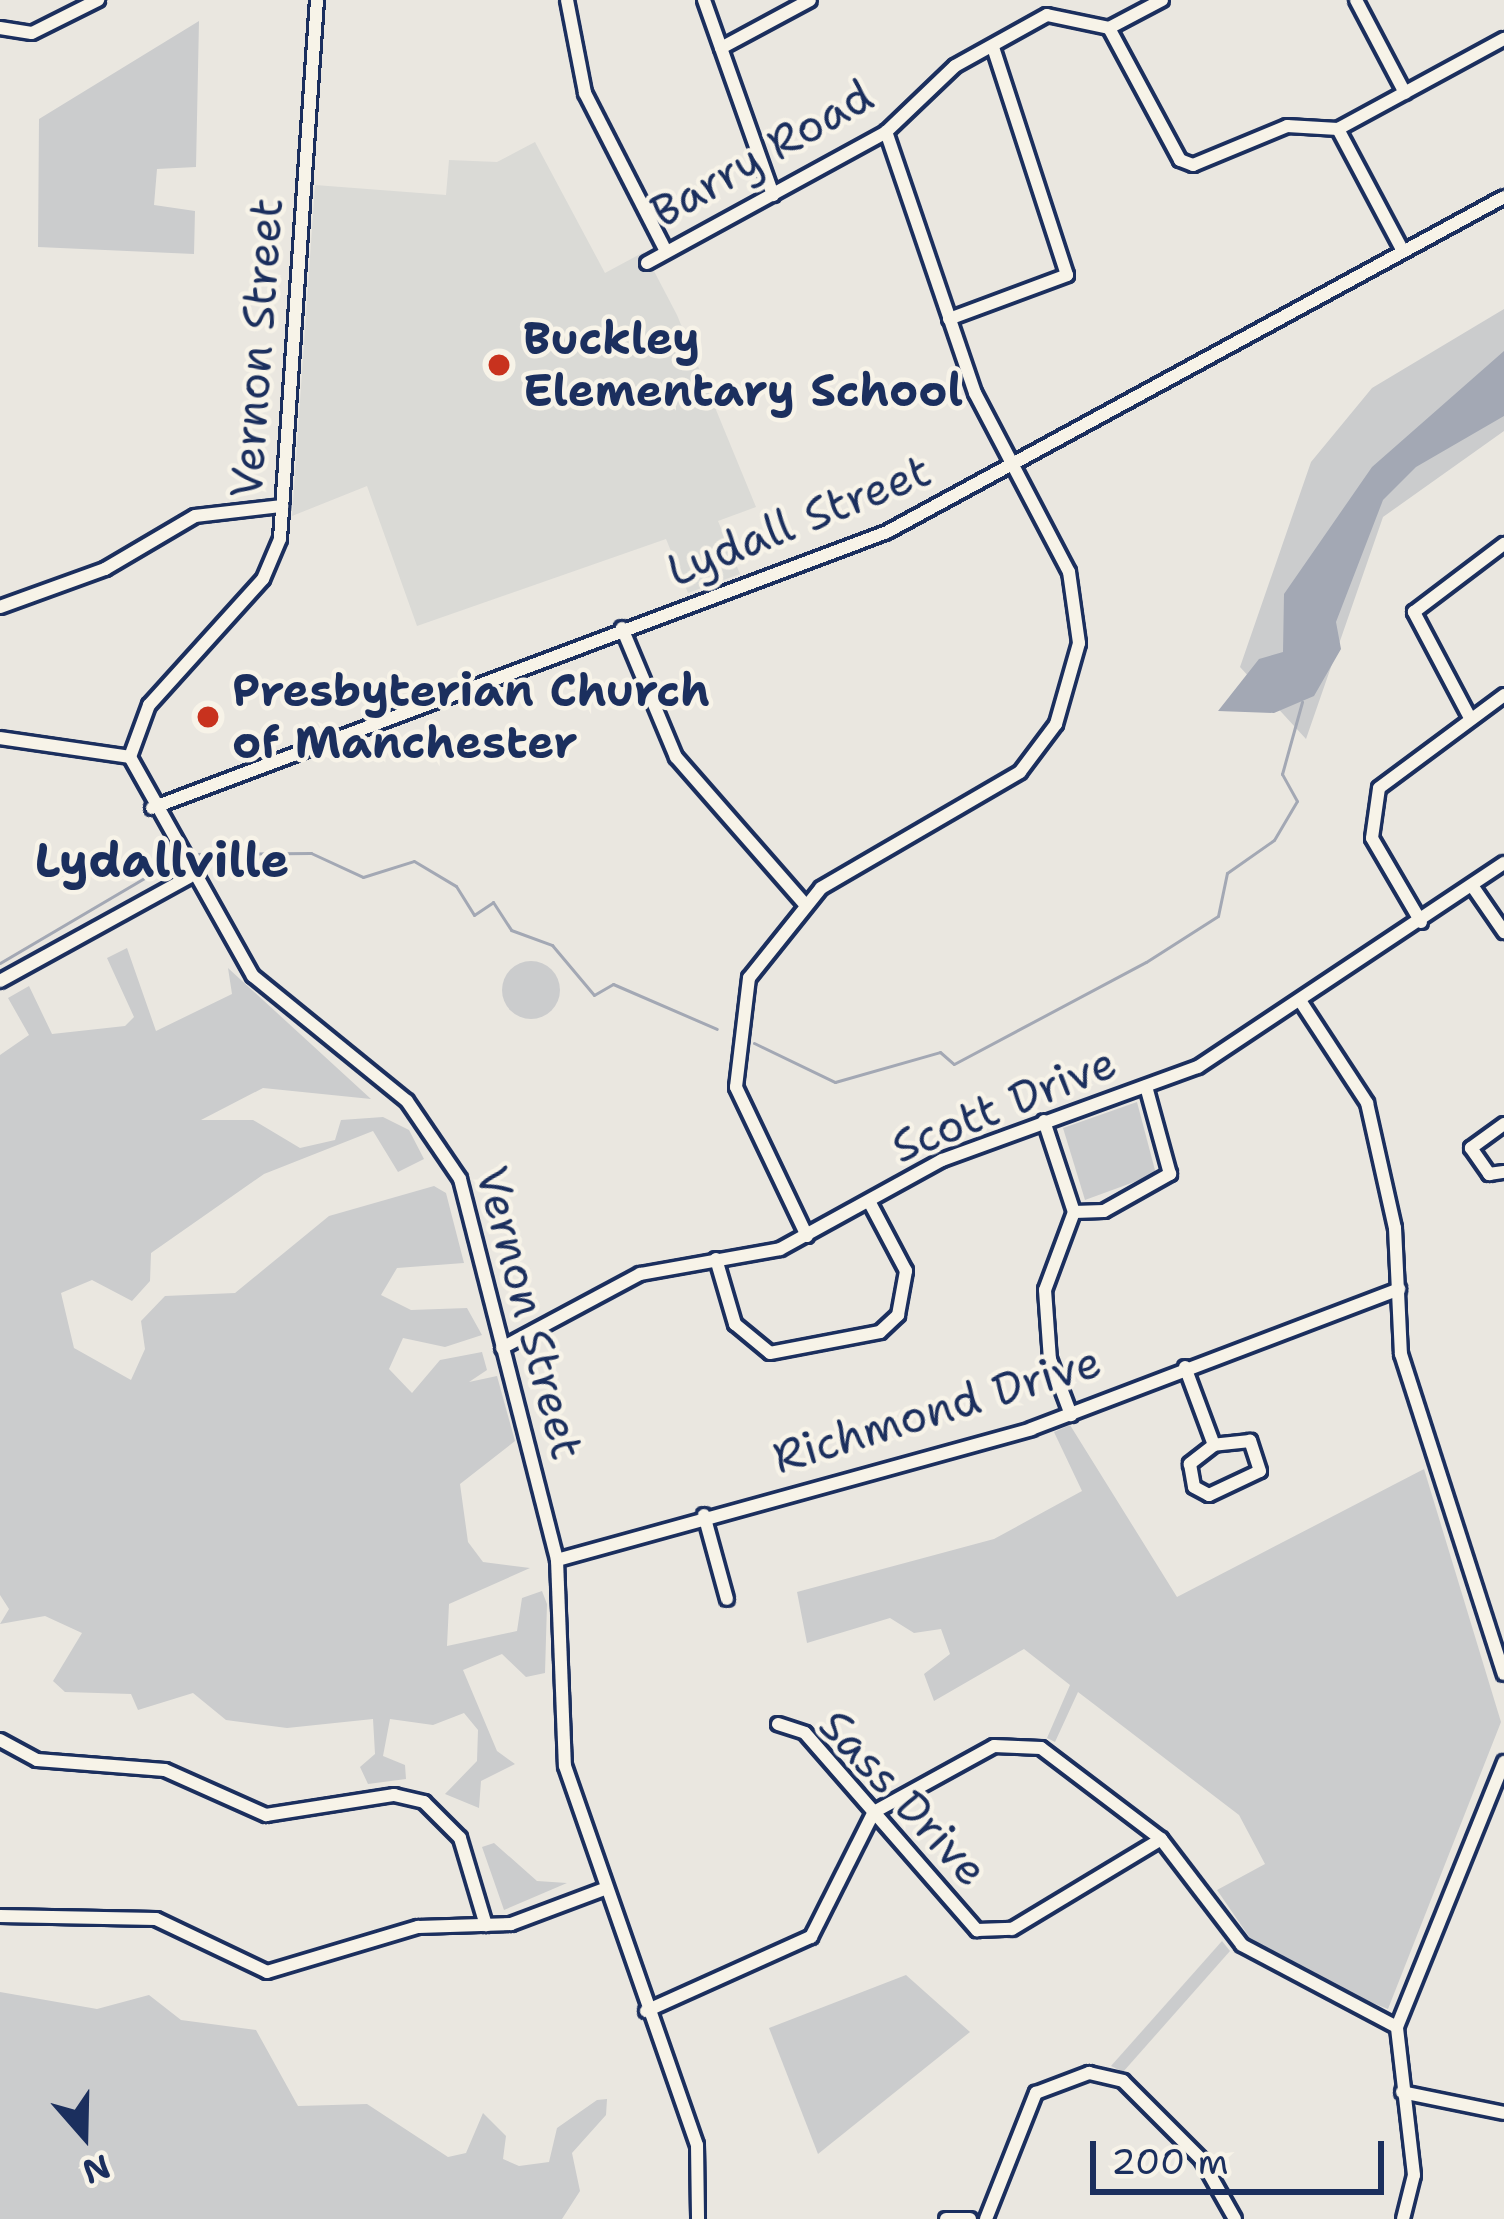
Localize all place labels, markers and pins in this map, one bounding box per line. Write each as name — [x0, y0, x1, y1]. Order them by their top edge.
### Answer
place label: Buckley Elementary School — [523, 312, 963, 418]
marker: Buckley Elementary School — [486, 352, 512, 378]
place label: Presbyterian Church of Manchester — [232, 664, 710, 770]
marker: Presbyterian Church of Manchester — [195, 704, 221, 730]

